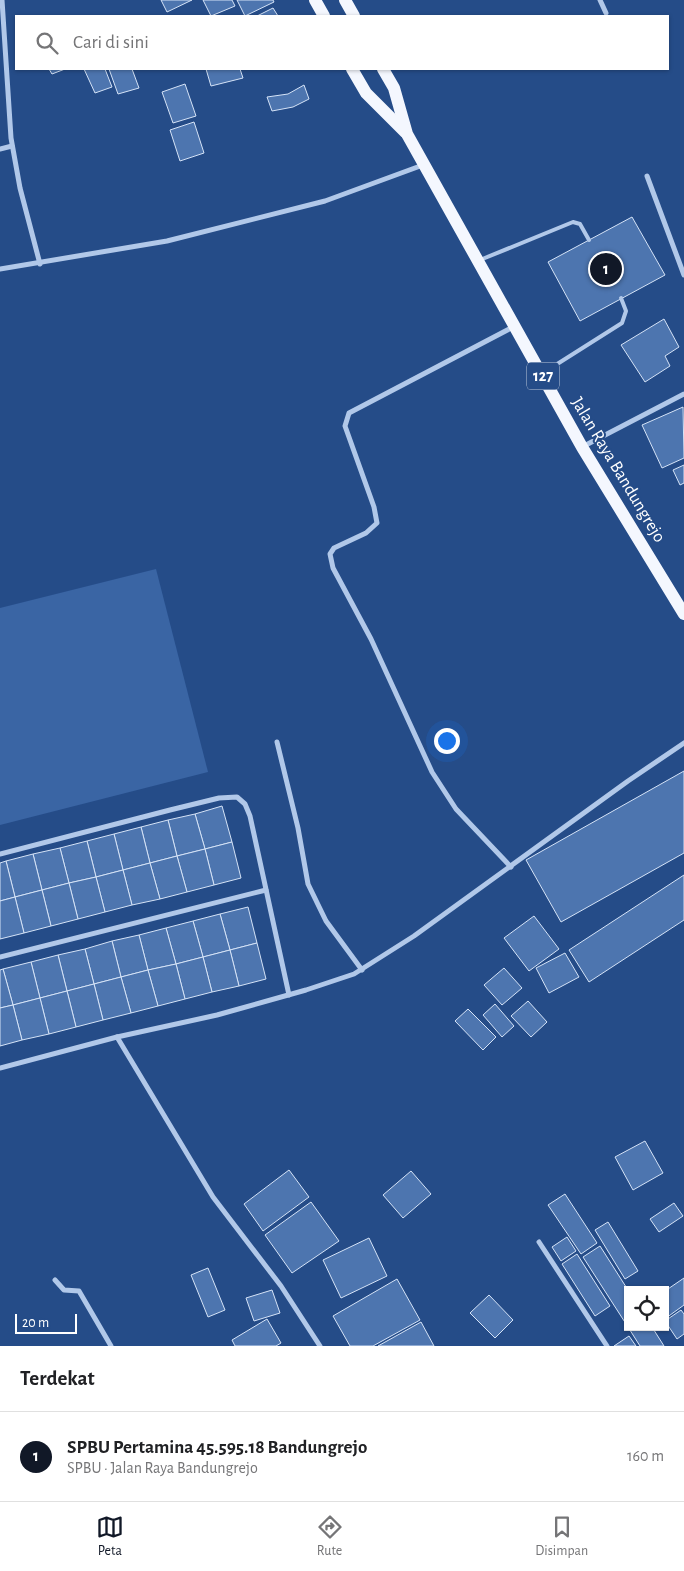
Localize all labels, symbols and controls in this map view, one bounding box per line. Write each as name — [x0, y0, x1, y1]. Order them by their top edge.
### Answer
search box — [15, 15, 669, 70]
icon: search — [33, 29, 61, 57]
text: Cari di sini — [73, 33, 149, 52]
pin: 1 — [590, 250, 622, 288]
road number: 127 — [527, 362, 559, 390]
street label: Jalan Raya Bandungrejo — [568, 394, 669, 546]
your location — [434, 728, 460, 754]
map controls — [624, 1286, 669, 1331]
button: locate — [624, 1286, 669, 1331]
scale bar — [15, 1311, 78, 1334]
text: 20 m — [22, 1316, 49, 1330]
text: Terdekat — [20, 1368, 95, 1389]
text: SPBU Pertamina 45.595.18 Bandungrejo — [67, 1438, 367, 1457]
text: 1 — [33, 1448, 39, 1464]
text: 160 m — [627, 1448, 664, 1464]
text: SPBU · Jalan Raya Bandungrejo — [67, 1460, 258, 1476]
tab: Peta — [96, 1513, 124, 1560]
tab: Rute — [316, 1513, 344, 1560]
tab: Disimpan — [535, 1513, 588, 1560]

